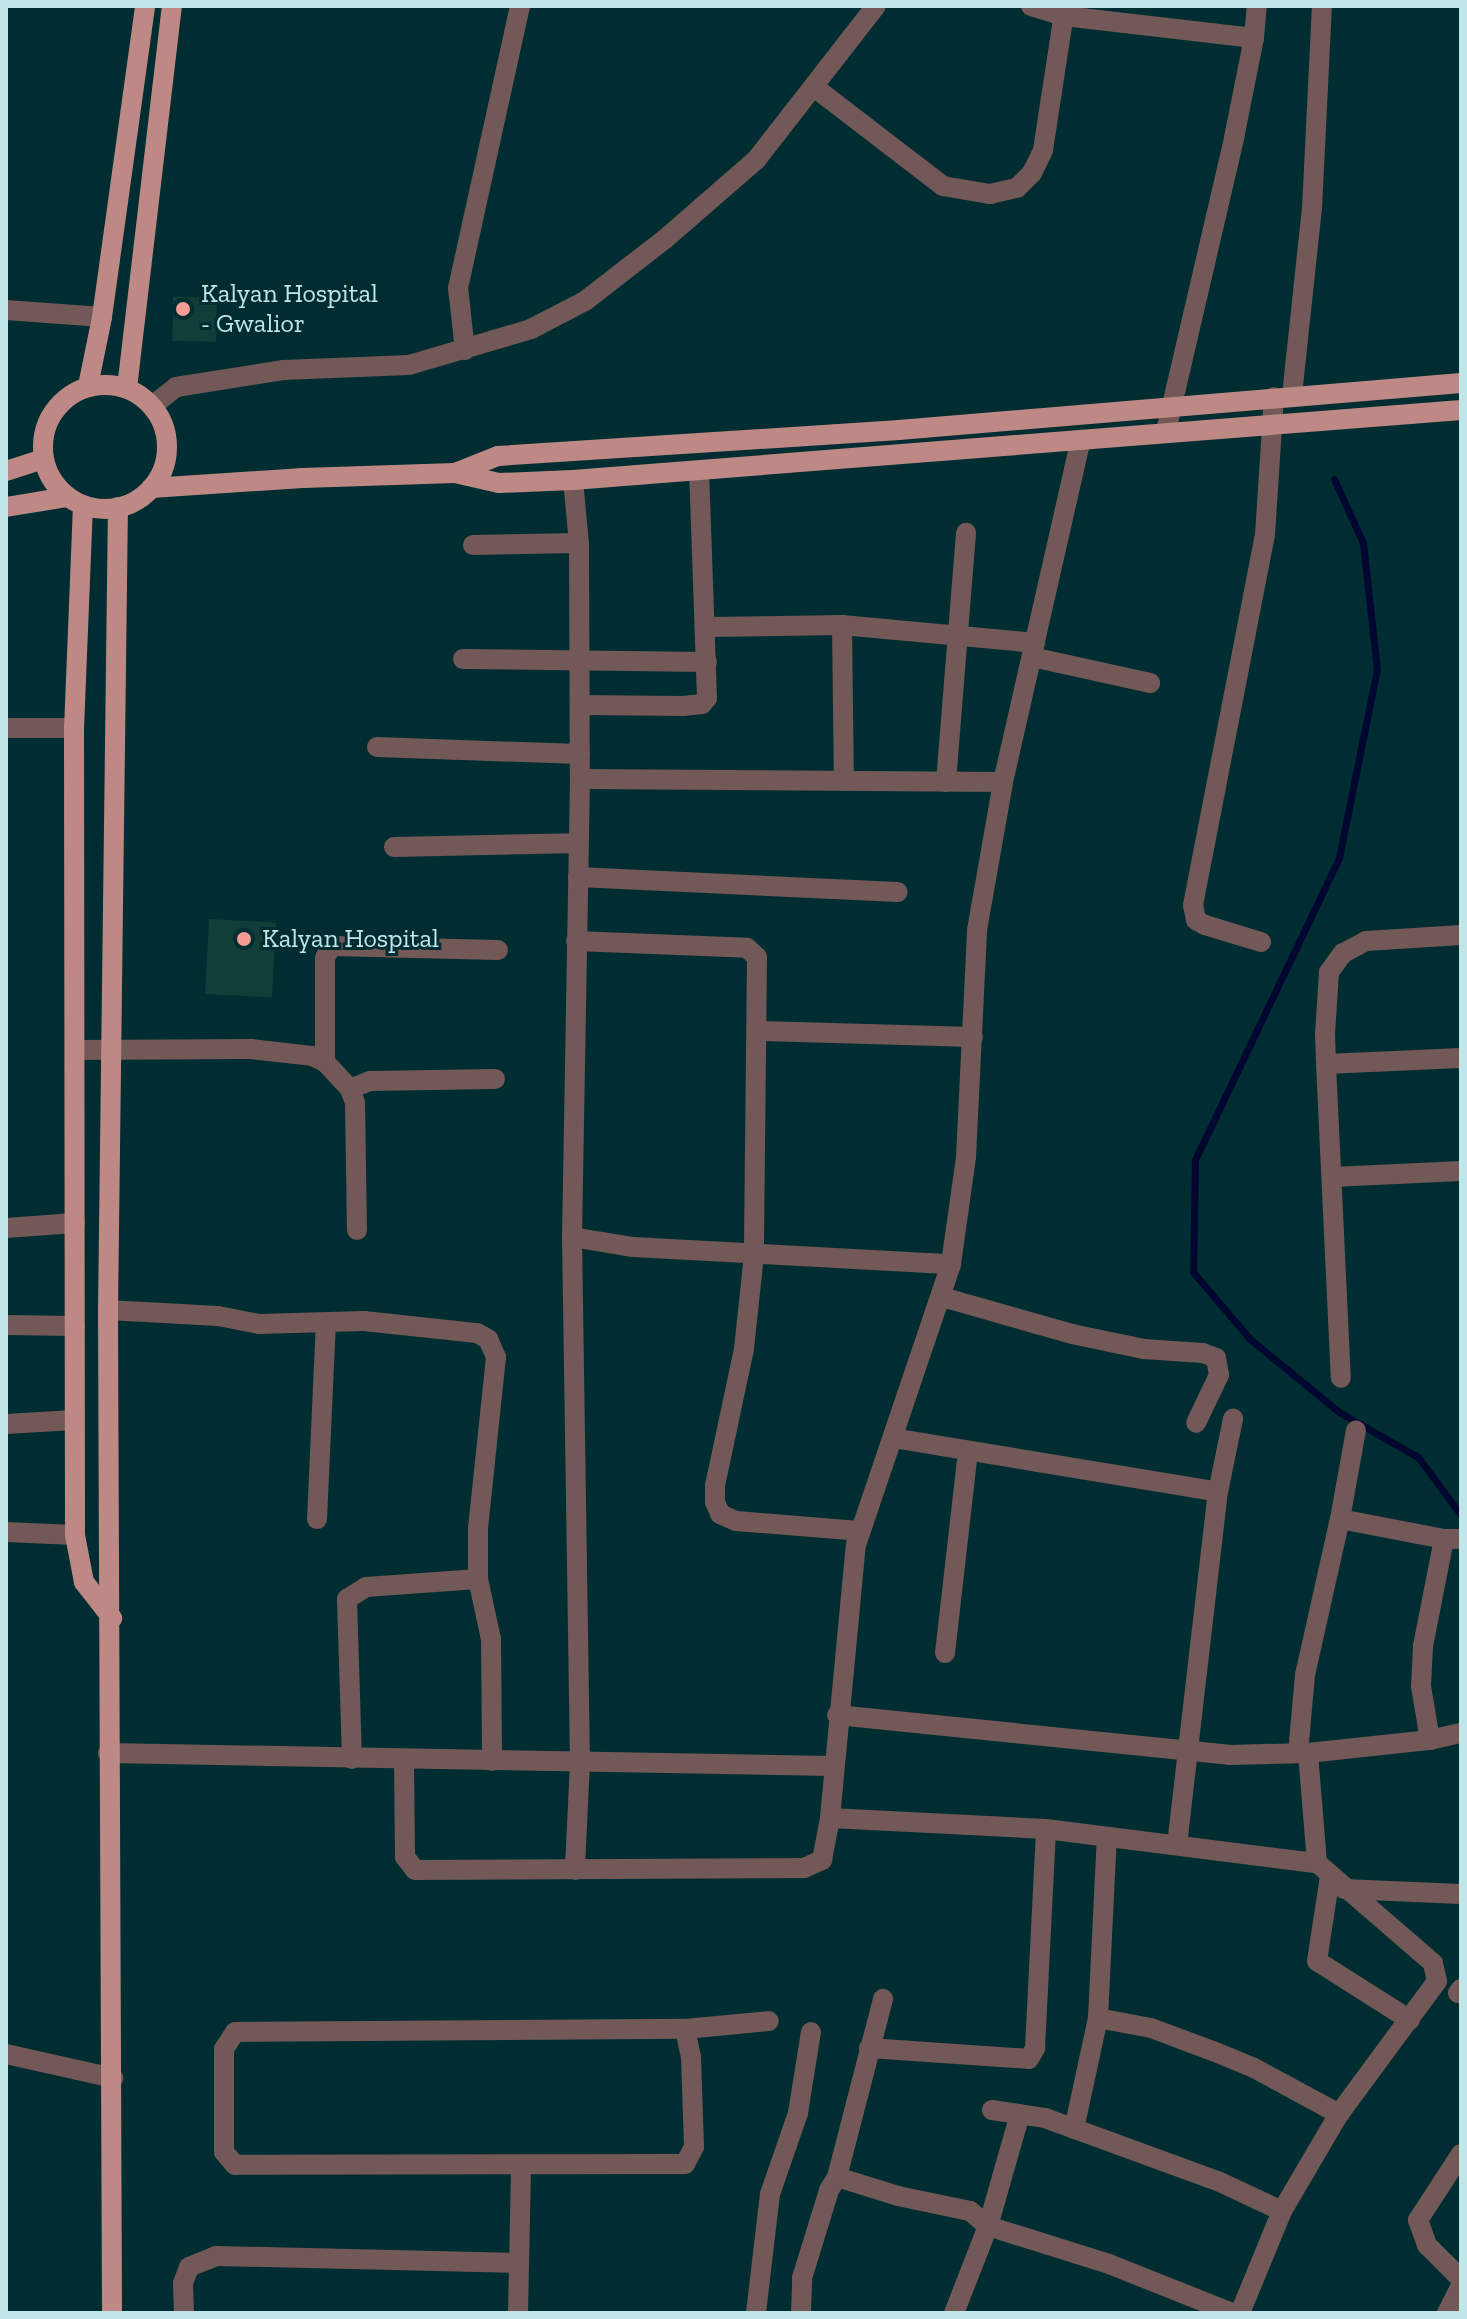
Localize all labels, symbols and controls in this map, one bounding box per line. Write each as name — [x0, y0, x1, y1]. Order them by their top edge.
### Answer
place label: Kalyan Hospital - Gwalior — [201, 278, 378, 340]
marker: Kalyan Hospital - Gwalior — [172, 298, 194, 320]
place label: Kalyan Hospital — [262, 923, 439, 955]
marker: Kalyan Hospital — [233, 928, 255, 950]

